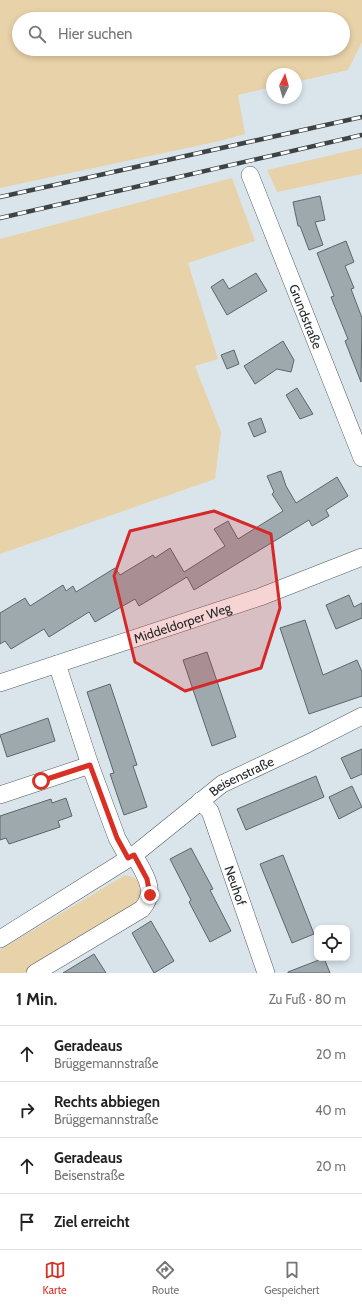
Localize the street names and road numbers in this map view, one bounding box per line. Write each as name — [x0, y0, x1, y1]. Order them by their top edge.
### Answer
street label: Grundstraße — [286, 282, 326, 351]
street label: Middeldorper Weg — [132, 599, 234, 646]
street label: Beisenstraße — [206, 753, 276, 799]
street label: Neuhof — [222, 864, 250, 908]

